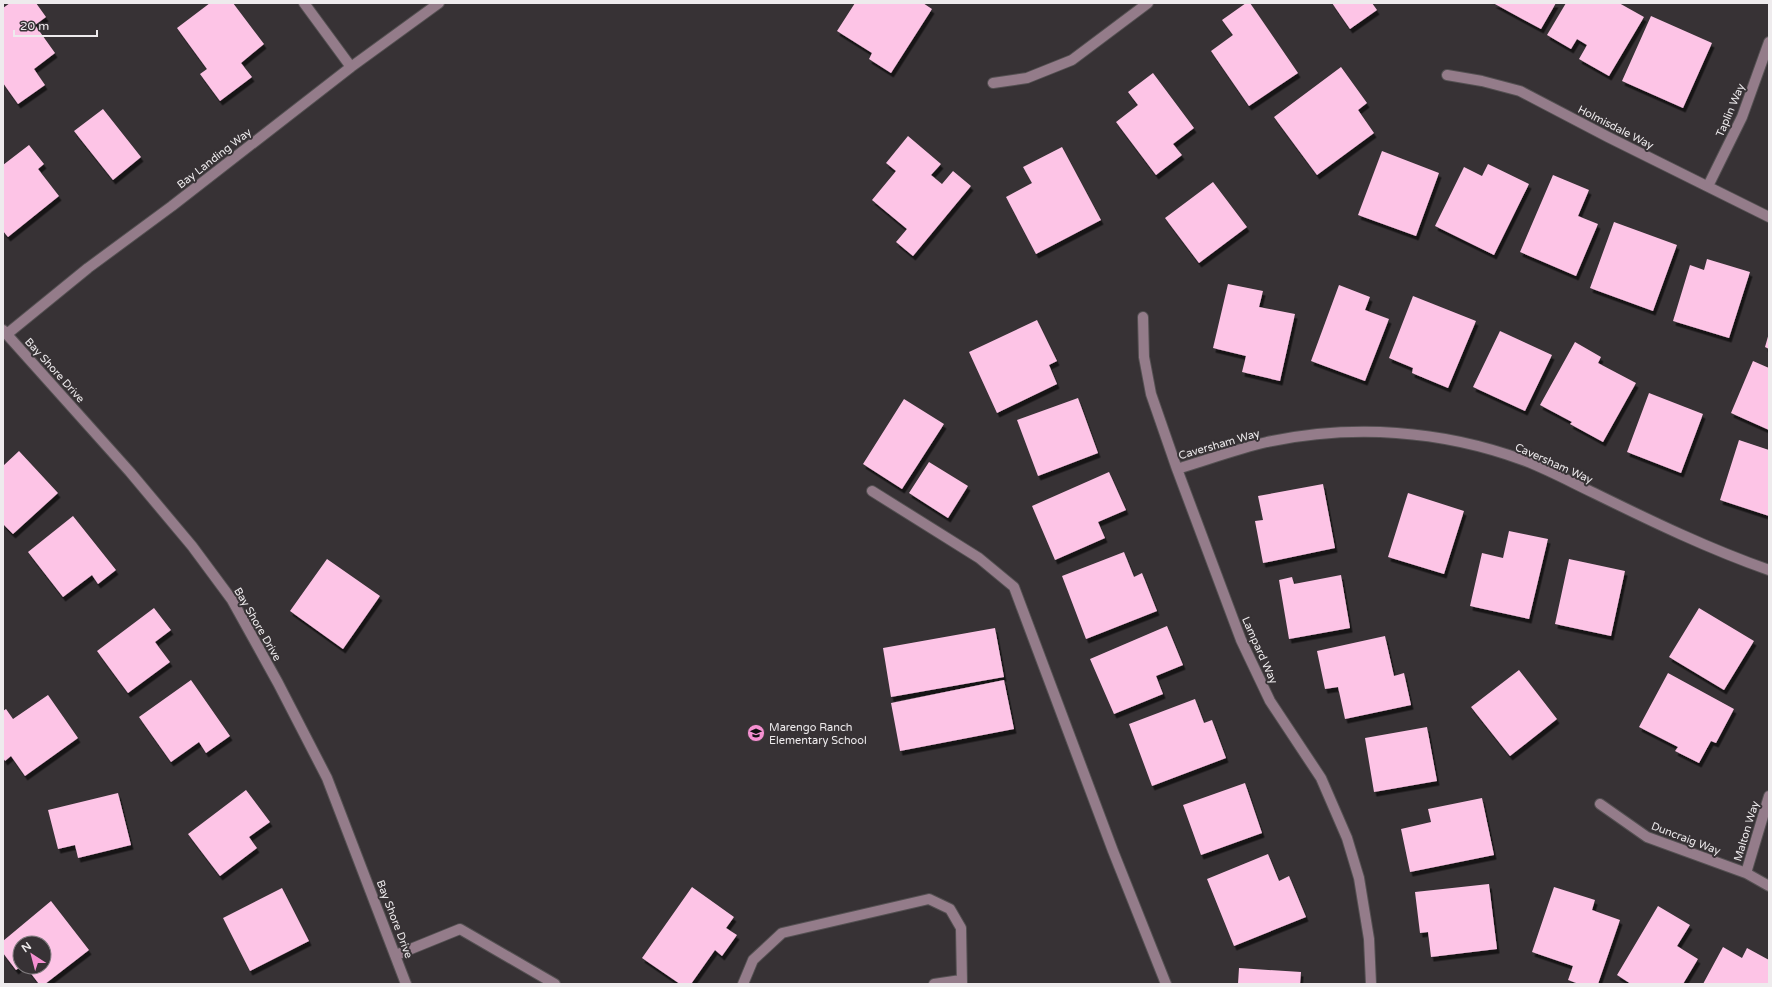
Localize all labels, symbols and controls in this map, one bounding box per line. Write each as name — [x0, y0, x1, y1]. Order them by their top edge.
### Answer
scale bar — [14, 12, 97, 38]
text: 20 m — [20, 19, 49, 33]
street label: Taplin Way — [1713, 81, 1748, 139]
street label: Holmisdale Way — [1576, 103, 1656, 152]
street label: Bay Landing Way — [175, 125, 254, 191]
street label: Bay Shore Drive — [22, 335, 87, 405]
street label: Caversham Way — [1177, 427, 1261, 462]
street label: Caversham Way — [1513, 440, 1595, 486]
street label: Bay Shore Drive — [231, 585, 284, 663]
street label: Lampard Way — [1239, 615, 1280, 686]
place label: Marengo Ranch Elementary School — [769, 721, 867, 747]
school or university icon: Marengo Ranch Elementary School — [746, 723, 766, 743]
street label: Malton Way — [1731, 799, 1762, 863]
street label: Duncraig Way — [1649, 819, 1722, 858]
street label: Bay Shore Drive — [374, 878, 415, 960]
north arrow — [12, 935, 52, 975]
text: N — [19, 939, 34, 955]

